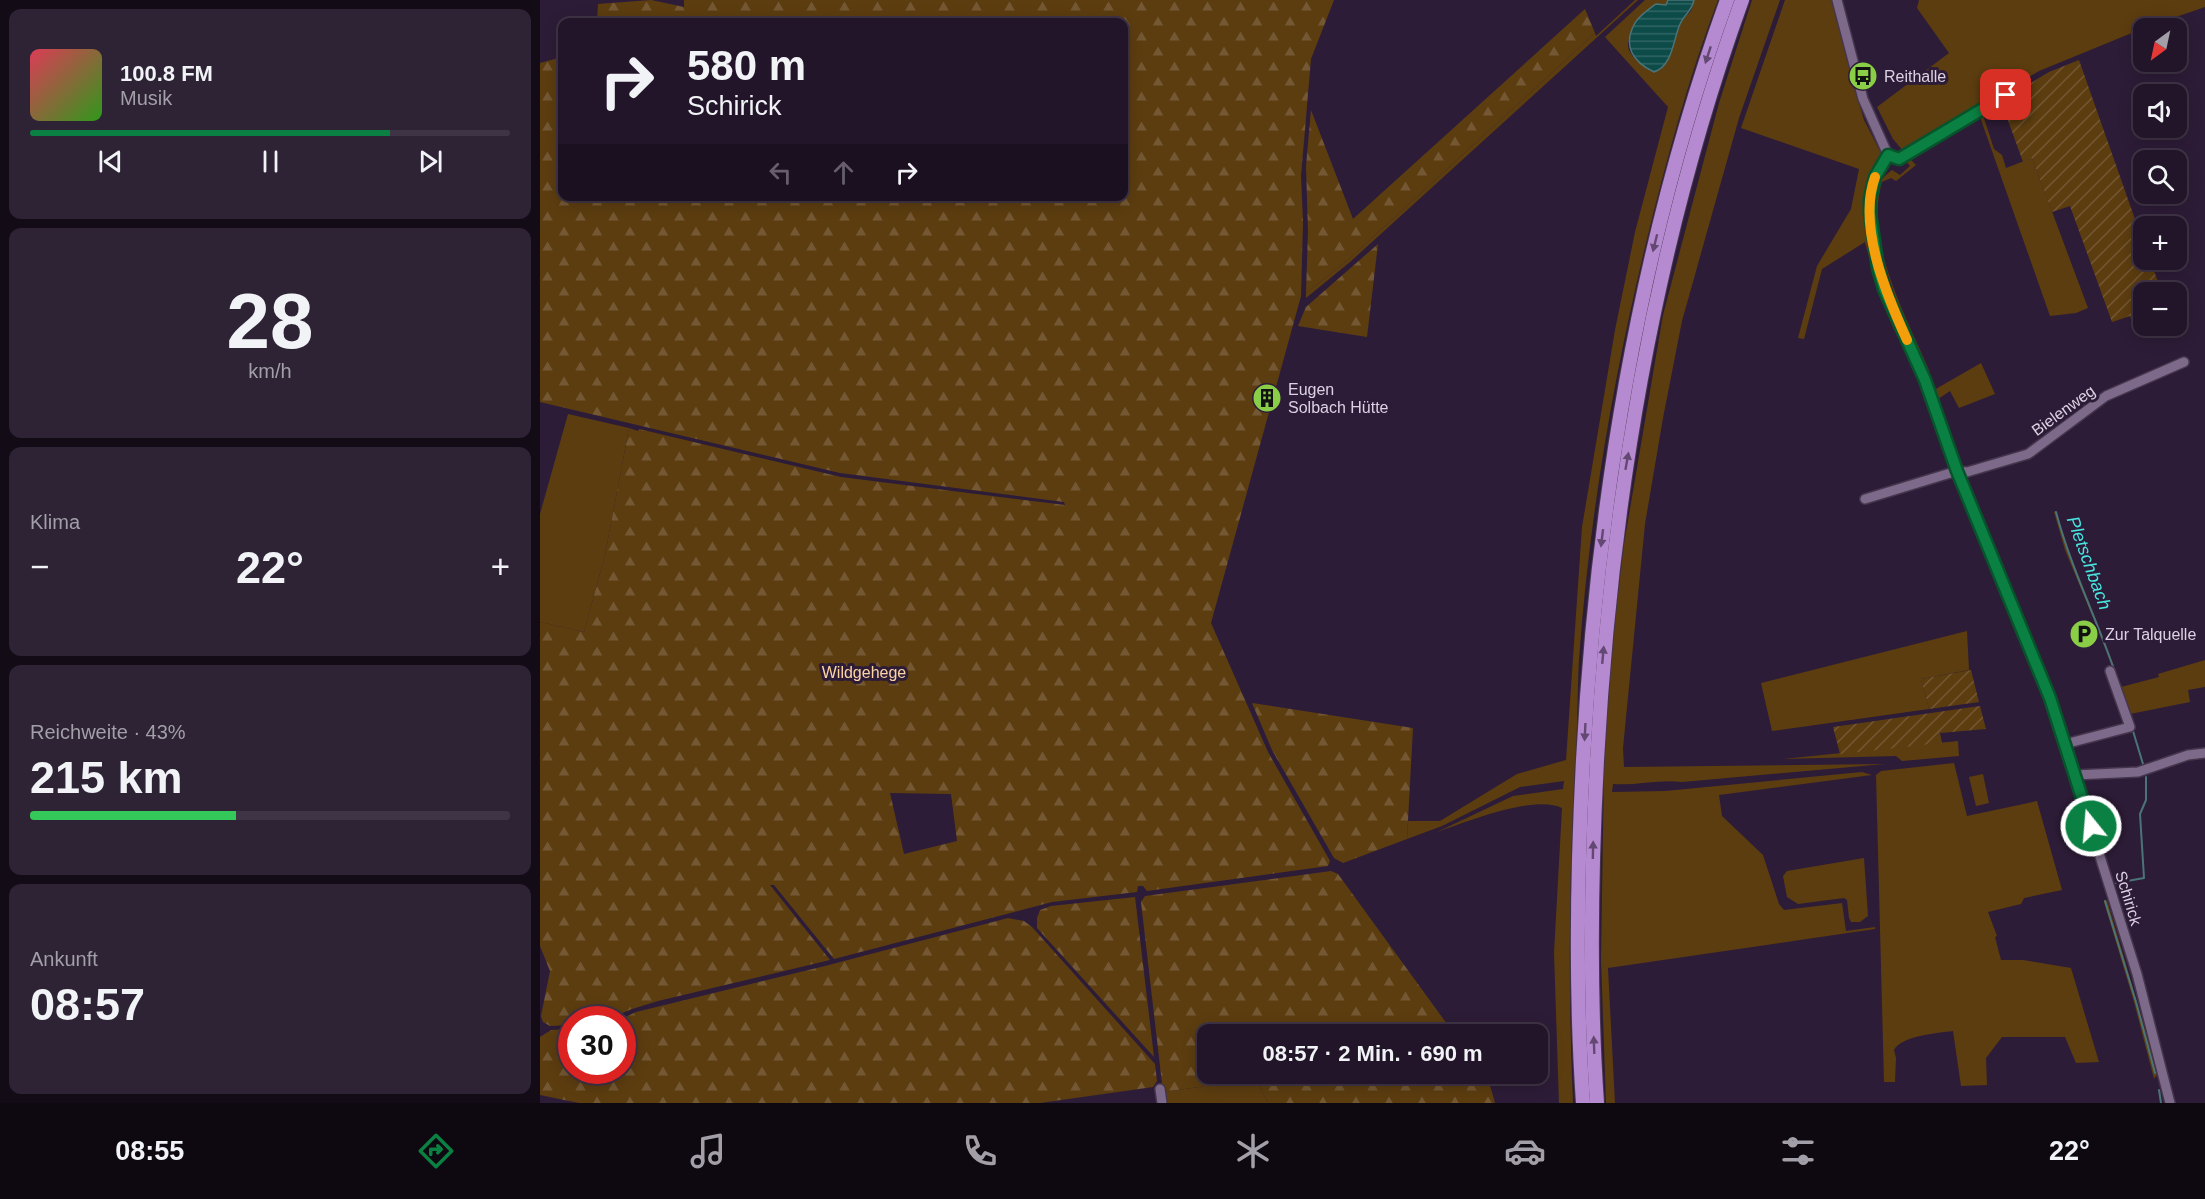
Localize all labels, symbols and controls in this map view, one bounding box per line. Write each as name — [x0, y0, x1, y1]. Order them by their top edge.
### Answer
north arrow — [2133, 18, 2187, 72]
map controls — [2133, 18, 2187, 336]
icon: right — [588, 42, 666, 120]
text: 580 m — [687, 42, 806, 89]
one-way arrow — [1703, 46, 1713, 64]
bus stop icon: Reithalle — [1847, 60, 1879, 92]
text: 100.8 FM — [120, 61, 213, 86]
place label: Reithalle — [1884, 68, 1946, 85]
pin — [1980, 69, 2031, 120]
icon: arrive — [1989, 78, 2022, 111]
button: sound — [2133, 84, 2187, 138]
text: Musik — [120, 87, 172, 109]
text: Schirick — [687, 91, 782, 121]
icon: previous — [94, 145, 127, 178]
icon: pause — [254, 145, 287, 178]
icon: next — [414, 145, 447, 178]
button: search — [2133, 150, 2187, 204]
icon: left — [764, 156, 797, 189]
icon: ahead — [827, 156, 860, 189]
icon: right — [890, 156, 923, 189]
button: + — [2133, 216, 2187, 270]
one-way arrow — [1649, 234, 1659, 252]
text: 28 — [227, 277, 313, 365]
button: − — [2133, 282, 2187, 336]
text: km/h — [248, 360, 292, 382]
place label: Eugen Solbach Hütte — [1288, 381, 1389, 416]
building icon: Eugen Solbach Hütte — [1251, 382, 1283, 414]
street label: Bielenweg — [2028, 382, 2098, 439]
one-way arrow — [1622, 452, 1631, 471]
text: Klima — [30, 511, 80, 533]
water label: Pletschbach — [2063, 514, 2115, 612]
one-way arrow — [1597, 529, 1606, 548]
text: 22° — [236, 542, 304, 593]
text: − — [30, 548, 49, 585]
text: + — [491, 548, 510, 585]
parking icon: Zur Talquelle — [2068, 618, 2100, 650]
place label: Zur Talquelle — [2105, 626, 2196, 643]
one-way arrow — [1598, 645, 1608, 664]
park label: Wildgehege — [822, 664, 906, 681]
text: Reichweite · 43% — [30, 721, 186, 743]
one-way arrow — [1580, 723, 1589, 742]
text: 215 km — [30, 752, 183, 803]
position arrow — [2059, 794, 2123, 858]
one-way arrow — [1588, 840, 1598, 859]
street label: Schirick — [2112, 869, 2145, 928]
text: Ankunft — [30, 948, 98, 970]
text: 08:57 — [30, 979, 145, 1030]
speed limit sign: 30 — [558, 1006, 636, 1084]
one-way arrow — [1590, 1035, 1599, 1054]
text: 08:57 · 2 Min. · 690 m — [1262, 1041, 1483, 1066]
icon: directions — [415, 1130, 457, 1172]
icon: music — [687, 1130, 729, 1172]
icon: phone — [959, 1130, 1001, 1172]
icon: climate — [1232, 1130, 1274, 1172]
icon: car — [1504, 1130, 1546, 1172]
icon: filters — [1777, 1130, 1819, 1172]
text: 08:55 — [115, 1136, 184, 1166]
text: 22° — [2049, 1136, 2090, 1166]

